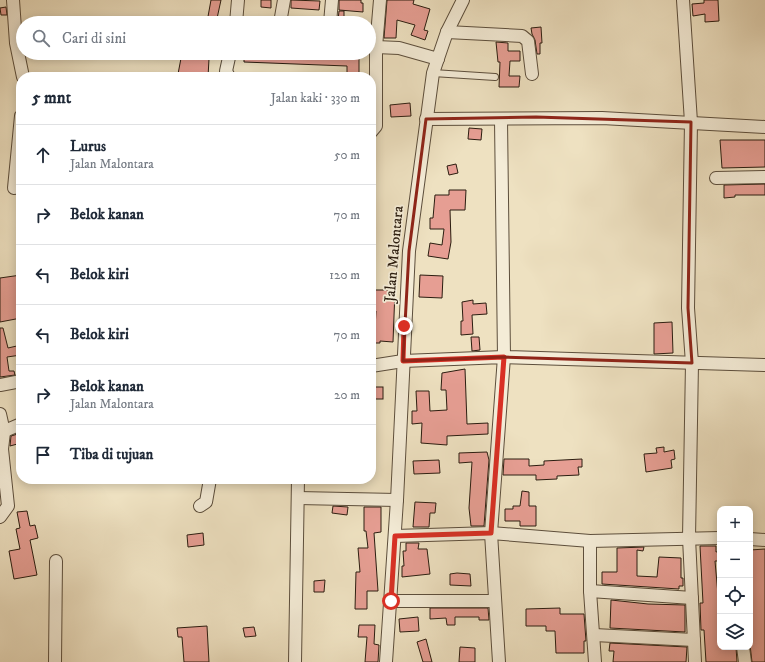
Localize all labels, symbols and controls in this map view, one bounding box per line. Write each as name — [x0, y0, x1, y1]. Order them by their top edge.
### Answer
search box — [16, 16, 376, 60]
icon: search — [30, 27, 52, 49]
text: Cari di sini — [62, 29, 126, 48]
text: 5 mnt — [32, 87, 71, 109]
text: Jalan kaki · 330 m — [271, 90, 360, 106]
text: Lurus — [70, 137, 106, 156]
icon: ahead — [32, 144, 54, 166]
text: 50 m — [334, 147, 360, 163]
text: Jalan Malontara — [70, 156, 154, 172]
icon: right — [32, 204, 54, 226]
street label: Jalan Malontara — [380, 204, 408, 305]
text: Belok kanan — [70, 205, 144, 224]
text: 70 m — [334, 207, 360, 223]
icon: left — [32, 264, 54, 286]
text: Belok kiri — [70, 265, 129, 284]
text: 120 m — [329, 267, 360, 283]
route end — [395, 317, 413, 335]
icon: left — [32, 324, 54, 346]
text: Belok kiri — [70, 325, 129, 344]
text: 70 m — [334, 327, 360, 343]
text: Belok kanan — [70, 377, 144, 396]
icon: right — [32, 384, 54, 406]
text: 20 m — [334, 387, 360, 403]
text: Jalan Malontara — [70, 396, 154, 412]
icon: arrive — [32, 444, 54, 466]
text: Tiba di tujuan — [70, 445, 153, 464]
map controls — [717, 506, 753, 650]
button: + — [717, 506, 753, 542]
button: − — [717, 542, 753, 578]
button: locate — [717, 578, 753, 614]
route start — [382, 592, 400, 610]
button: layers — [717, 614, 753, 650]

